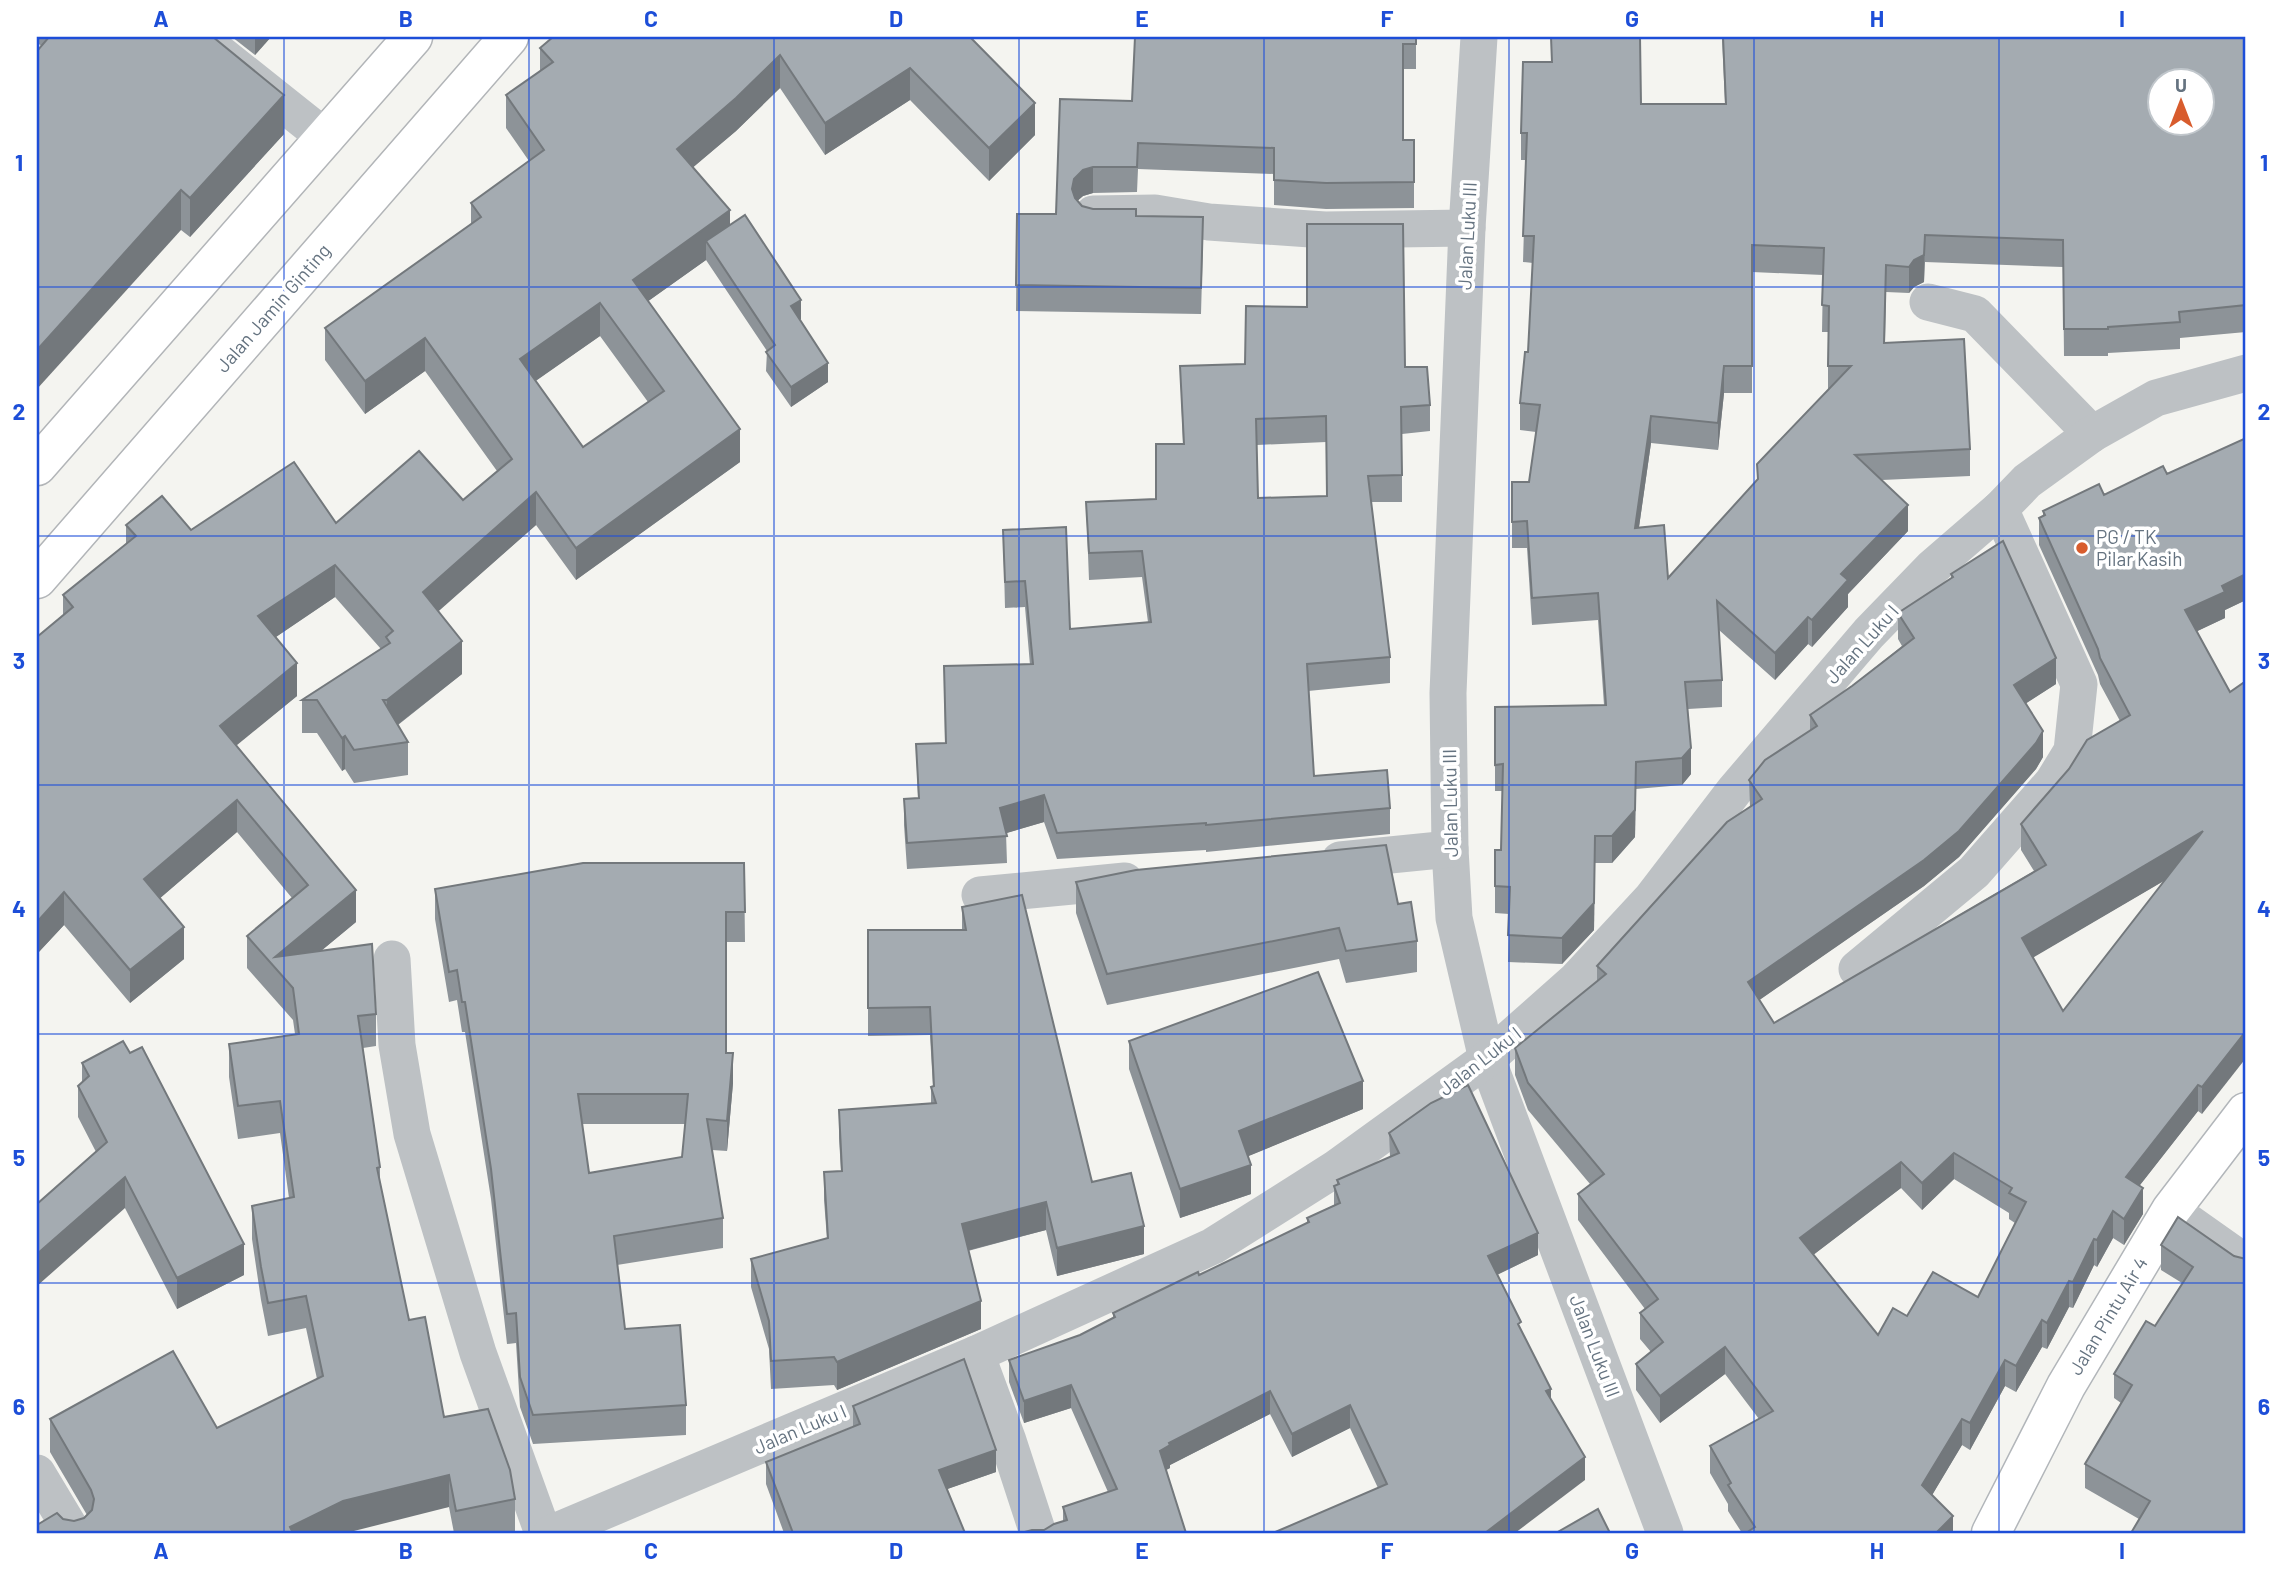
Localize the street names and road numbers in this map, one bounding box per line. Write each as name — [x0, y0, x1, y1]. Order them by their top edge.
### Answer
street label: Jalan Luku III — [1452, 181, 1481, 291]
street label: Jalan Jamin Ginting — [210, 239, 335, 377]
street label: Jalan Luku I — [1820, 599, 1903, 688]
street label: Jalan Luku III — [1437, 749, 1462, 857]
street label: Jalan Luku I — [1434, 1021, 1525, 1100]
street label: Jalan Pintu Air 4 — [2063, 1253, 2152, 1379]
street label: Jalan Luku III — [1565, 1291, 1626, 1400]
street label: Jalan Luku I — [750, 1399, 849, 1458]

